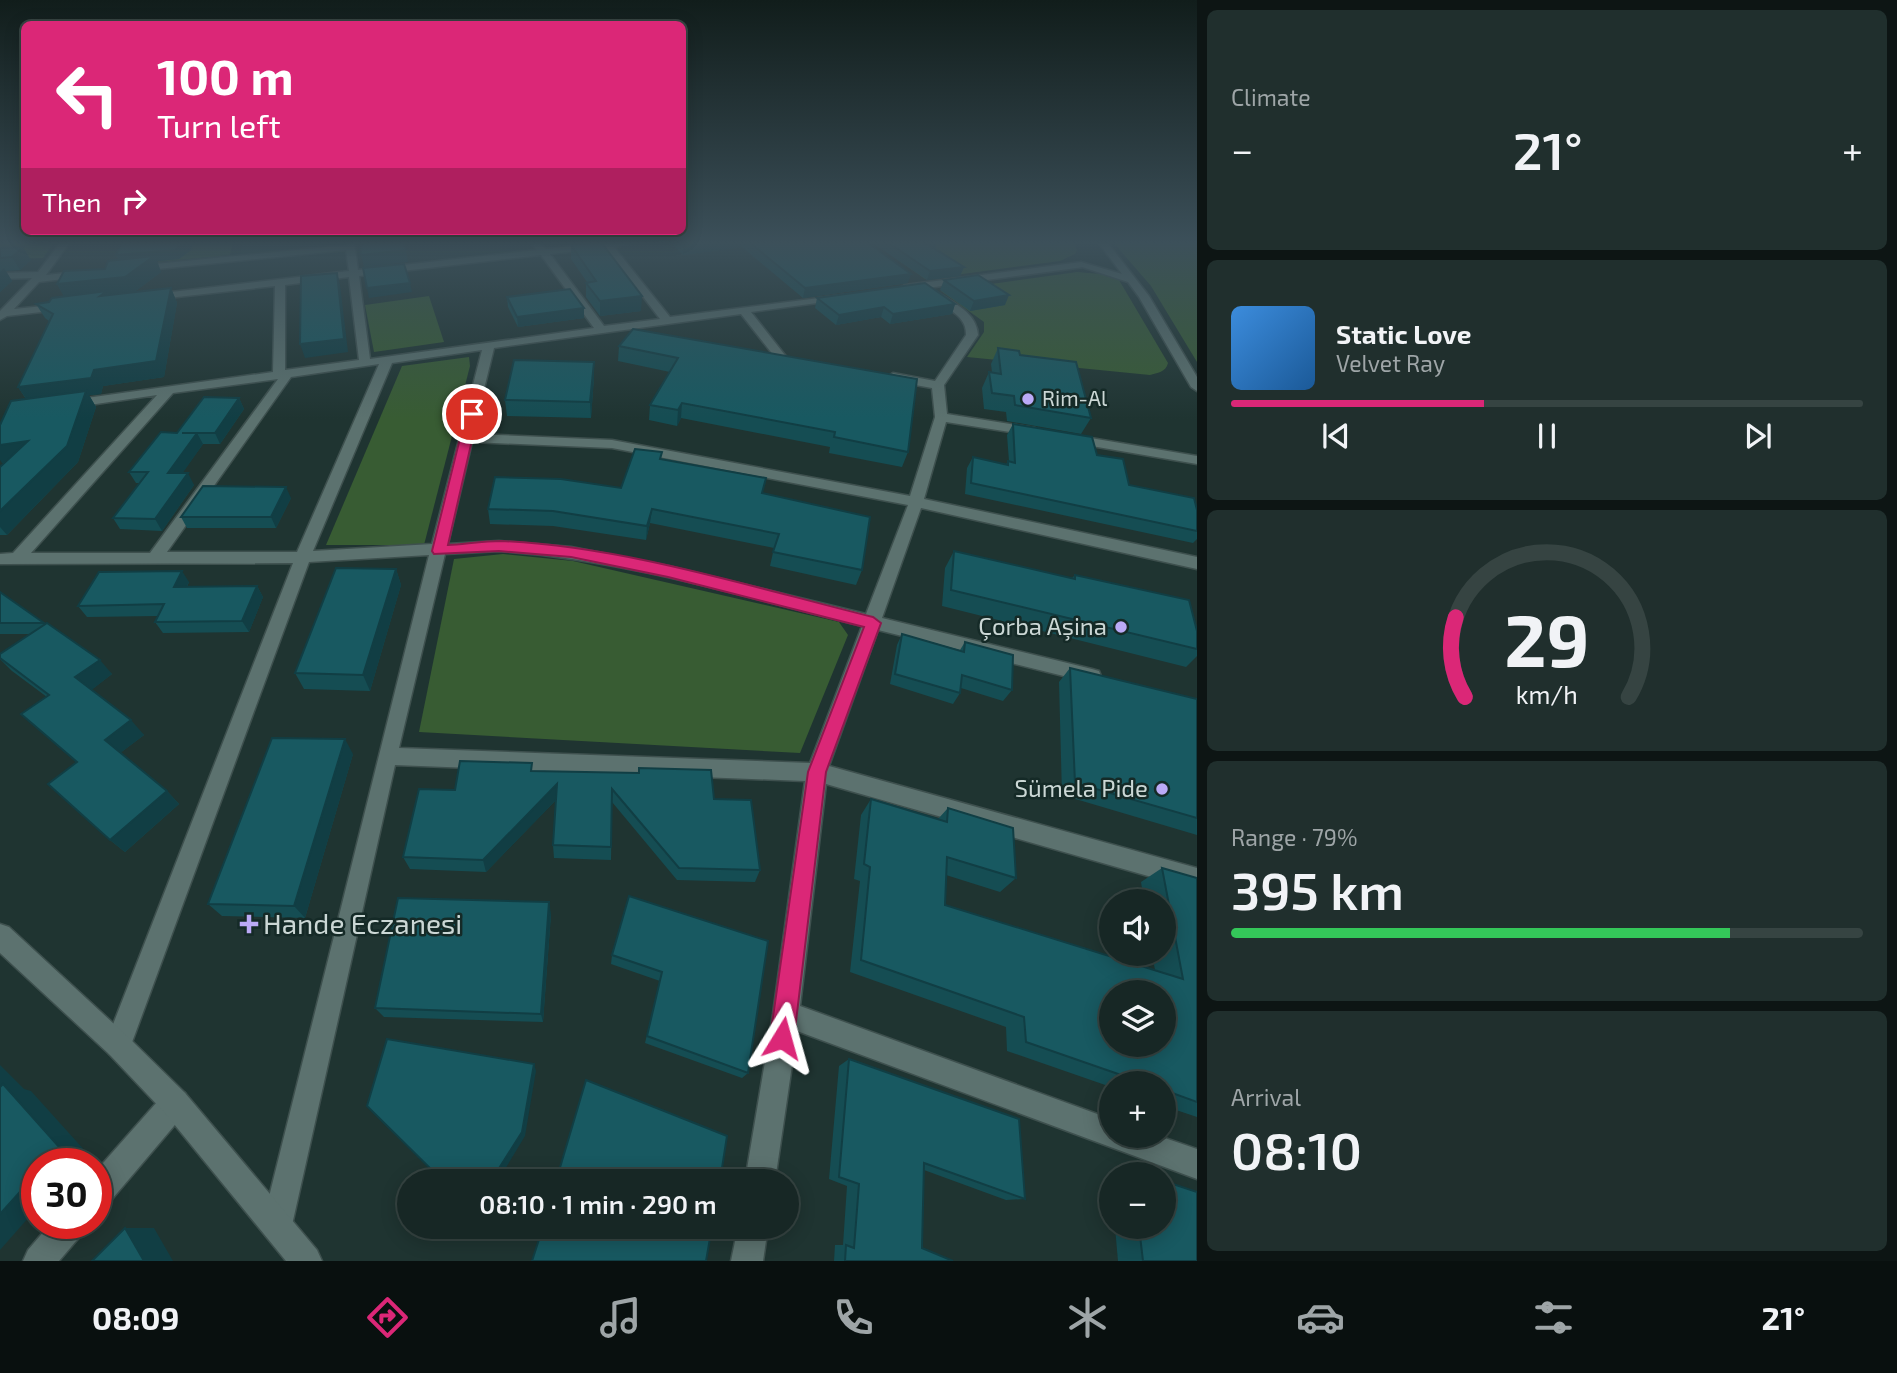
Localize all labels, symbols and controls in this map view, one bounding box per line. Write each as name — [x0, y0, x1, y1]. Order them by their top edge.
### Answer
text: 100 m — [157, 46, 294, 105]
icon: left — [42, 49, 133, 140]
text: Climate — [1231, 83, 1311, 111]
text: Turn left — [157, 106, 281, 144]
text: 21° — [1513, 118, 1583, 180]
text: − — [1231, 126, 1253, 172]
text: + — [1842, 126, 1863, 172]
icon: right — [115, 182, 153, 220]
text: Then — [42, 186, 101, 217]
text: Static Love — [1336, 318, 1472, 349]
text: Velvet Ray — [1336, 349, 1445, 377]
pin — [442, 384, 502, 444]
place label: Rim-Al — [1042, 385, 1108, 410]
marker: Rim-Al — [1020, 391, 1036, 407]
icon: arrive — [453, 395, 491, 433]
icon: previous — [1317, 417, 1355, 455]
icon: pause — [1528, 417, 1566, 455]
icon: next — [1739, 417, 1777, 455]
text: 29 — [1504, 594, 1590, 682]
place label: Çorba Aşina — [978, 611, 1107, 641]
marker: Çorba Aşina — [1113, 619, 1129, 635]
text: km/h — [1516, 678, 1578, 708]
place label: Sümela Pide — [1015, 773, 1148, 802]
marker: Sümela Pide — [1154, 781, 1170, 797]
text: Range · 79% — [1231, 823, 1357, 851]
text: 395 km — [1231, 858, 1404, 920]
map controls — [1099, 889, 1176, 1239]
button: sound — [1099, 889, 1176, 966]
place label: Hande Eczanesi — [263, 906, 462, 940]
marker: Hande Eczanesi — [241, 916, 257, 932]
button: layers — [1099, 980, 1176, 1057]
position arrow — [745, 1001, 819, 1075]
button: + — [1099, 1071, 1176, 1148]
text: Arrival — [1231, 1083, 1301, 1111]
text: 08:10 — [1231, 1118, 1362, 1180]
speed limit sign: 30 — [21, 1148, 112, 1239]
button: − — [1099, 1162, 1176, 1239]
text: 08:10 · 1 min · 290 m — [479, 1188, 717, 1219]
icon: directions — [363, 1293, 412, 1342]
icon: music — [596, 1293, 645, 1342]
icon: phone — [829, 1293, 878, 1342]
icon: climate — [1063, 1293, 1112, 1342]
icon: car — [1296, 1293, 1345, 1342]
icon: filters — [1529, 1293, 1578, 1342]
text: 08:09 — [92, 1298, 179, 1336]
text: 21° — [1762, 1298, 1805, 1336]

